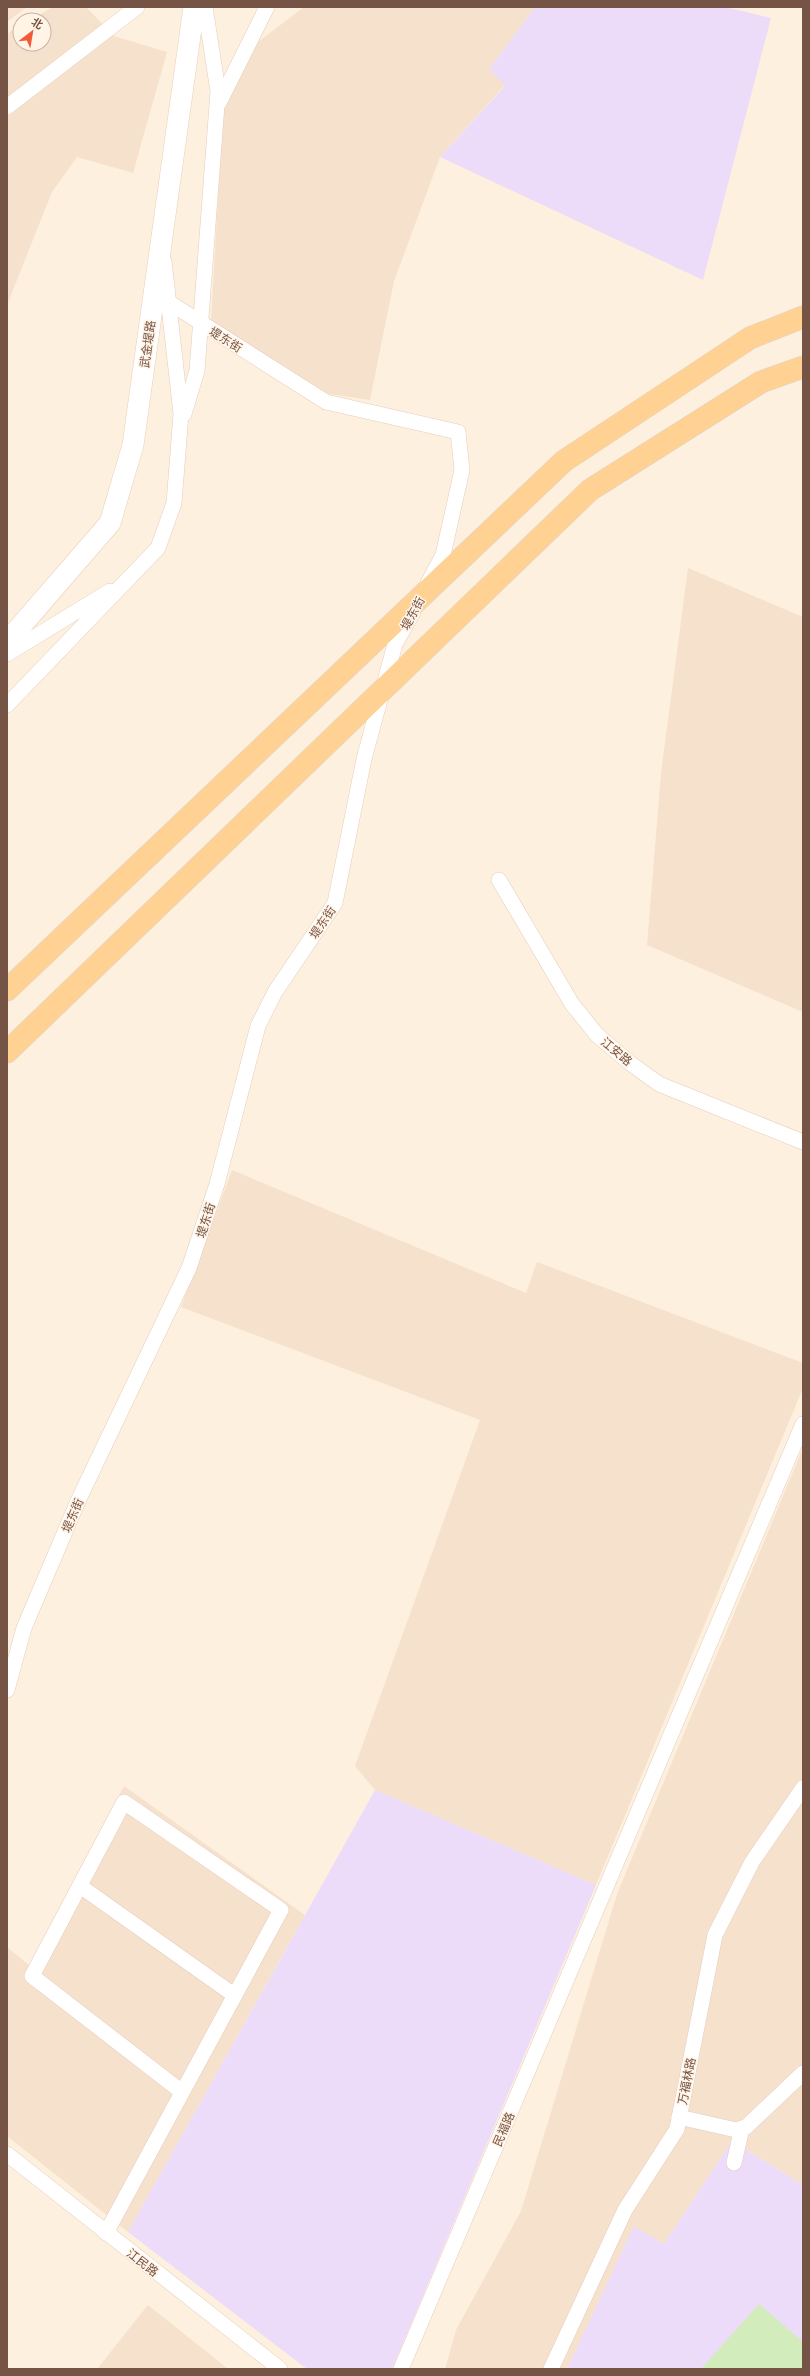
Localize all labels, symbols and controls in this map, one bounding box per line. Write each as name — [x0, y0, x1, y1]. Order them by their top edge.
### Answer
north arrow — [12, 12, 52, 52]
text: 北 — [29, 15, 45, 31]
street label: 武金堤路 — [137, 319, 157, 369]
street label: 堤东街 — [207, 324, 245, 354]
street label: 堤东街 — [397, 594, 427, 632]
street label: 堤东街 — [306, 903, 338, 941]
street label: 江安路 — [599, 1034, 635, 1068]
street label: 堤东街 — [193, 1201, 217, 1239]
street label: 堤东街 — [59, 1496, 85, 1534]
street label: 万福林路 — [675, 2056, 697, 2106]
street label: 民福路 — [490, 2110, 516, 2148]
street label: 江民路 — [125, 2245, 161, 2279]

